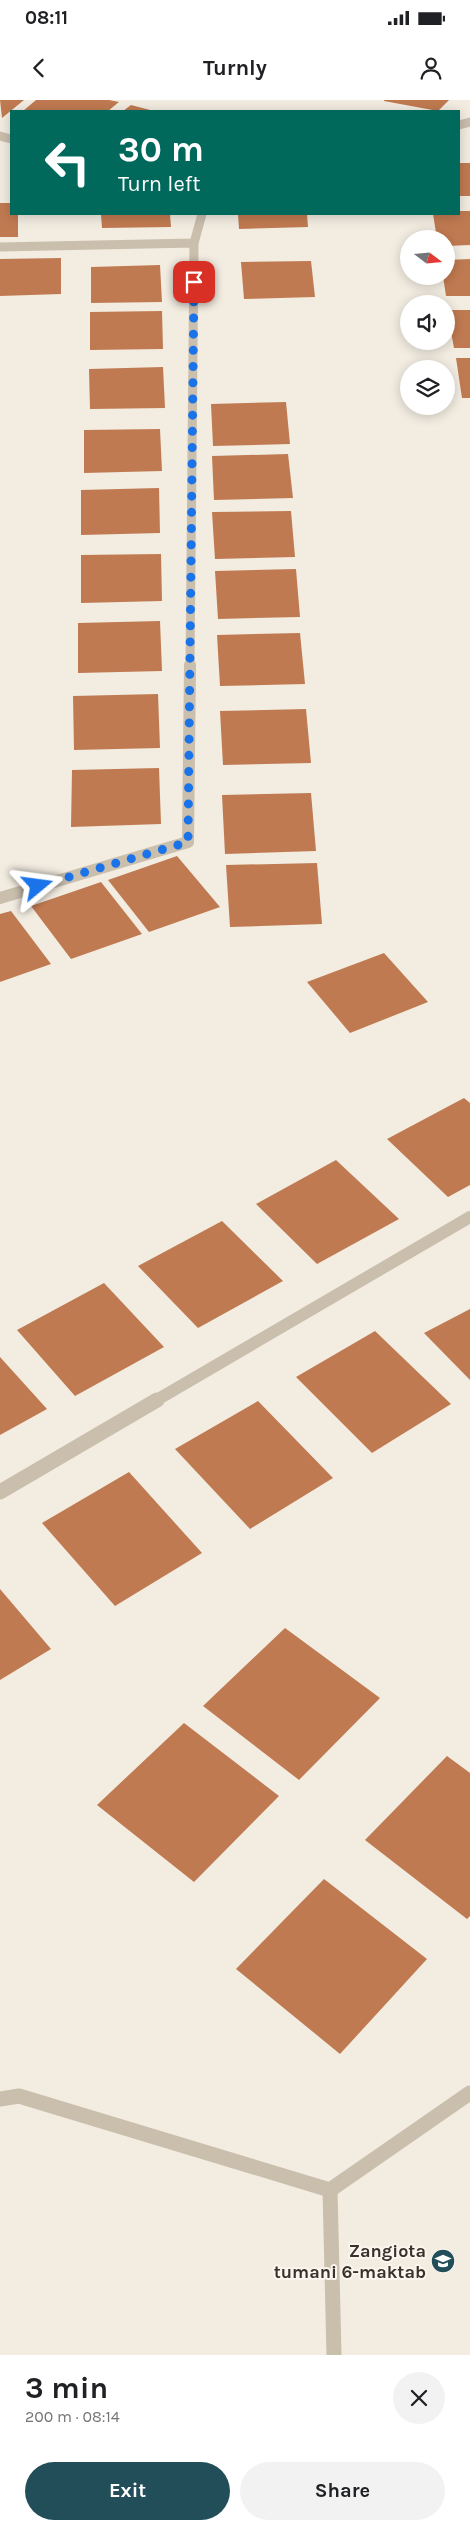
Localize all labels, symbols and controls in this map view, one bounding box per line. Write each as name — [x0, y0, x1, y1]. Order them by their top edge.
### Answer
text: 08:11 — [25, 7, 68, 29]
icon: back — [25, 54, 53, 82]
icon: person — [417, 54, 445, 82]
text: Turnly — [203, 55, 267, 81]
text: 30 m — [118, 129, 204, 170]
icon: left — [35, 130, 100, 195]
text: Turn left — [118, 171, 201, 197]
north arrow — [400, 230, 455, 285]
map controls — [400, 230, 455, 415]
pin — [173, 261, 215, 303]
icon: arrive — [180, 268, 208, 296]
button: sound — [400, 295, 455, 350]
button: layers — [400, 360, 455, 415]
position arrow — [11, 859, 63, 911]
place label: Zangiota tumani 6-maktab — [274, 2240, 426, 2283]
school or university icon: Zangiota tumani 6-maktab — [430, 2248, 456, 2274]
text: 3 min — [25, 2370, 108, 2406]
button: close — [393, 2372, 445, 2424]
text: 200 m · 08:14 — [25, 2407, 120, 2426]
button: Exit — [25, 2462, 230, 2520]
button: Share — [240, 2462, 445, 2520]

